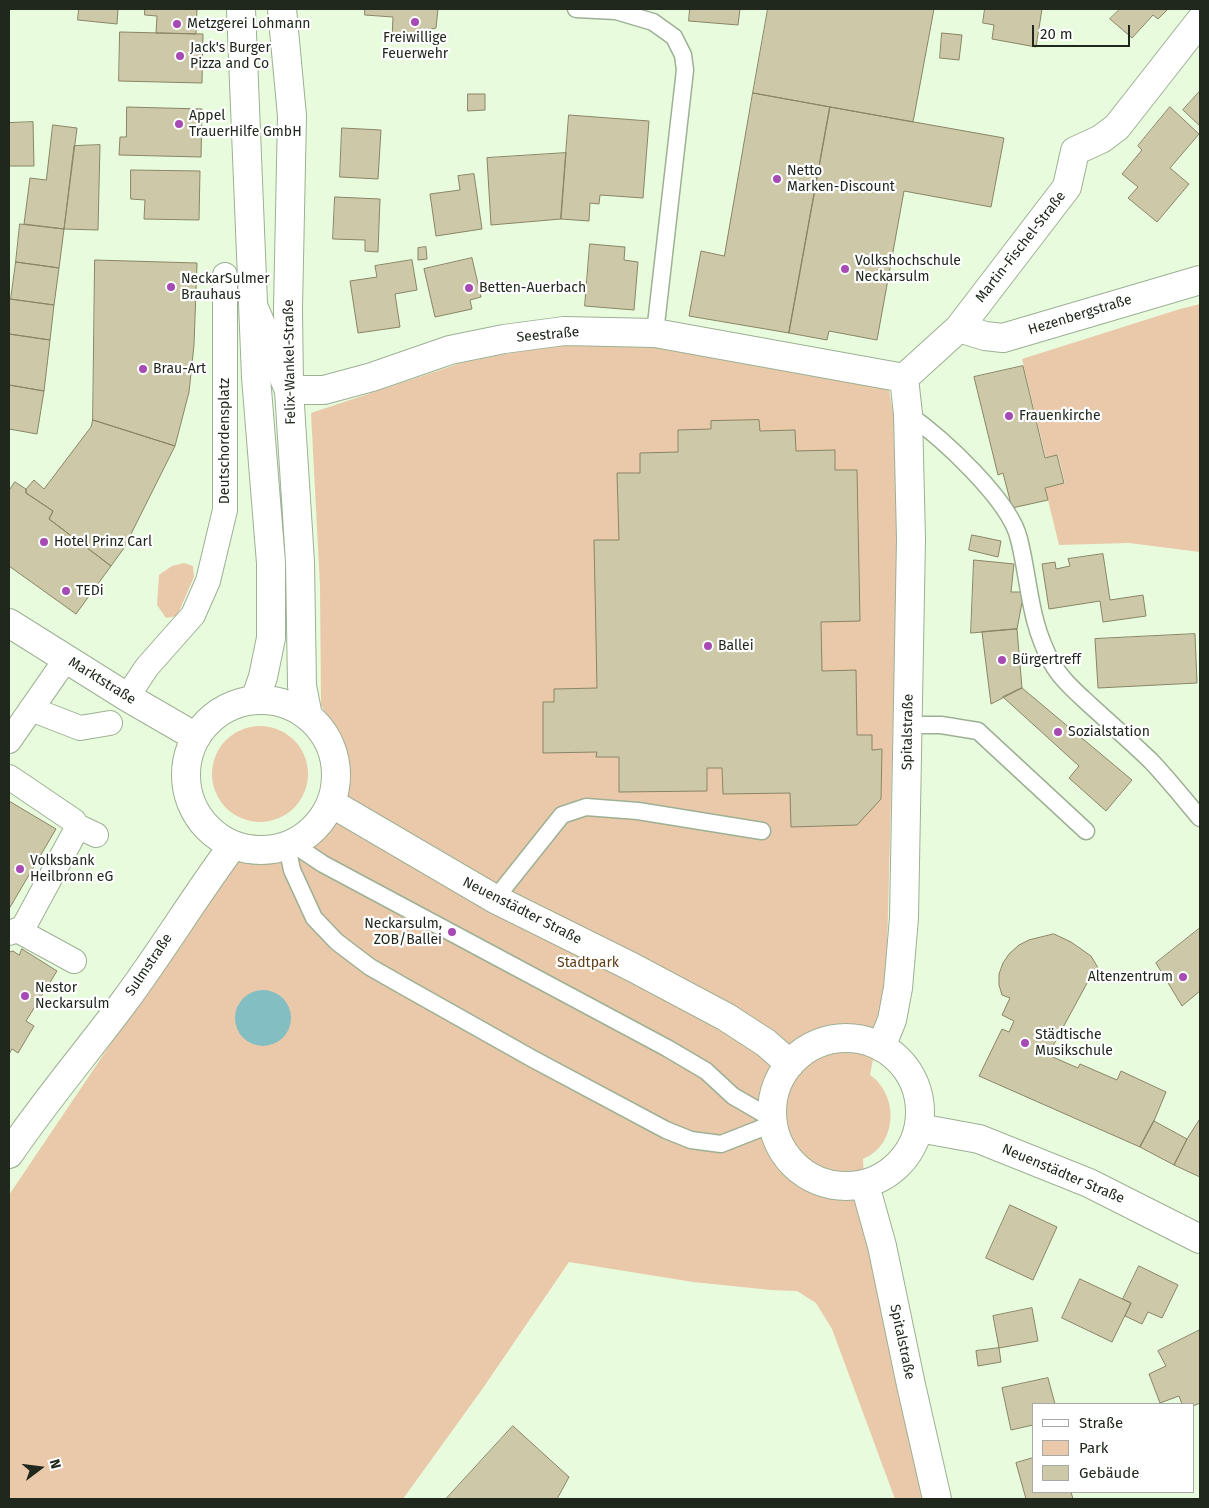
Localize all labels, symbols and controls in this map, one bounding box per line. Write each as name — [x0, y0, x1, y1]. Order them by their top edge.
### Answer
scale bar — [1034, 15, 1132, 47]
place label: Metzgerei Lohmann — [187, 16, 311, 32]
marker: Freiwillige Feuerwehr — [409, 16, 421, 28]
marker: Metzgerei Lohmann — [171, 18, 183, 30]
text: 20 m — [1040, 25, 1073, 43]
place label: Freiwillige Feuerwehr — [382, 30, 448, 62]
place label: Jack's Burger Pizza and Co — [190, 40, 271, 72]
marker: Jack's Burger Pizza and Co — [174, 50, 186, 62]
place label: Appel TrauerHilfe GmbH — [189, 108, 302, 140]
marker: Appel TrauerHilfe GmbH — [173, 118, 185, 130]
place label: Netto Marken-Discount — [787, 163, 895, 196]
marker: Netto Marken-Discount — [771, 173, 783, 185]
street label: Martin-Fischel-Straße — [972, 188, 1070, 306]
place label: Volkshochschule Neckarsulm — [855, 253, 961, 286]
marker: Volkshochschule Neckarsulm — [839, 263, 851, 275]
place label: NeckarSulmer Brauhaus — [181, 271, 270, 304]
place label: Betten-Auerbach — [479, 280, 586, 296]
marker: NeckarSulmer Brauhaus — [165, 281, 177, 293]
marker: Betten-Auerbach — [463, 282, 475, 294]
street label: Hezenbergstraße — [1026, 291, 1134, 339]
street label: Felix-Wankel-Straße — [281, 299, 299, 425]
street label: Seestraße — [516, 324, 580, 346]
place label: Brau-Art — [153, 361, 206, 377]
marker: Brau-Art — [137, 363, 149, 375]
street label: Deutschordensplatz — [217, 378, 233, 504]
place label: Frauenkirche — [1019, 408, 1101, 424]
marker: Frauenkirche — [1003, 410, 1015, 422]
place label: Hotel Prinz Carl — [54, 534, 152, 550]
marker: Hotel Prinz Carl — [38, 536, 50, 548]
place label: TEDi — [76, 583, 104, 599]
marker: TEDi — [60, 585, 72, 597]
place label: Ballei — [718, 638, 754, 654]
marker: Ballei — [702, 640, 714, 652]
place label: Bürgertreff — [1012, 652, 1081, 668]
street label: Marktstraße — [65, 654, 139, 708]
marker: Bürgertreff — [996, 654, 1008, 666]
street label: Spitalstraße — [899, 694, 917, 770]
place label: Sozialstation — [1068, 724, 1150, 740]
marker: Sozialstation — [1052, 726, 1064, 738]
place label: Volksbank Heilbronn eG — [30, 853, 113, 886]
marker: Volksbank Heilbronn eG — [14, 863, 26, 875]
street label: Neuenstädter Straße — [460, 874, 584, 948]
place label: Neckarsulm, ZOB/Ballei — [364, 916, 442, 949]
marker: Neckarsulm, ZOB/Ballei — [446, 926, 458, 938]
street label: Sulmstraße — [122, 930, 176, 1000]
park label: Stadtpark — [557, 955, 619, 971]
place label: Altenzentrum — [1088, 969, 1173, 985]
marker: Altenzentrum — [1177, 971, 1189, 983]
place label: Nestor Neckarsulm — [35, 980, 109, 1012]
marker: Nestor Neckarsulm — [19, 990, 31, 1002]
place label: Städtische Musikschule — [1035, 1027, 1113, 1060]
marker: Städtische Musikschule — [1019, 1037, 1031, 1049]
street label: Neuenstädter Straße — [999, 1141, 1127, 1207]
street label: Spitalstraße — [886, 1303, 918, 1381]
legend — [1032, 1403, 1194, 1493]
text: Straße — [1079, 1414, 1123, 1432]
text: Park — [1079, 1439, 1109, 1457]
north arrow — [15, 1443, 65, 1493]
text: N — [46, 1457, 64, 1471]
text: Gebäude — [1079, 1464, 1139, 1482]

